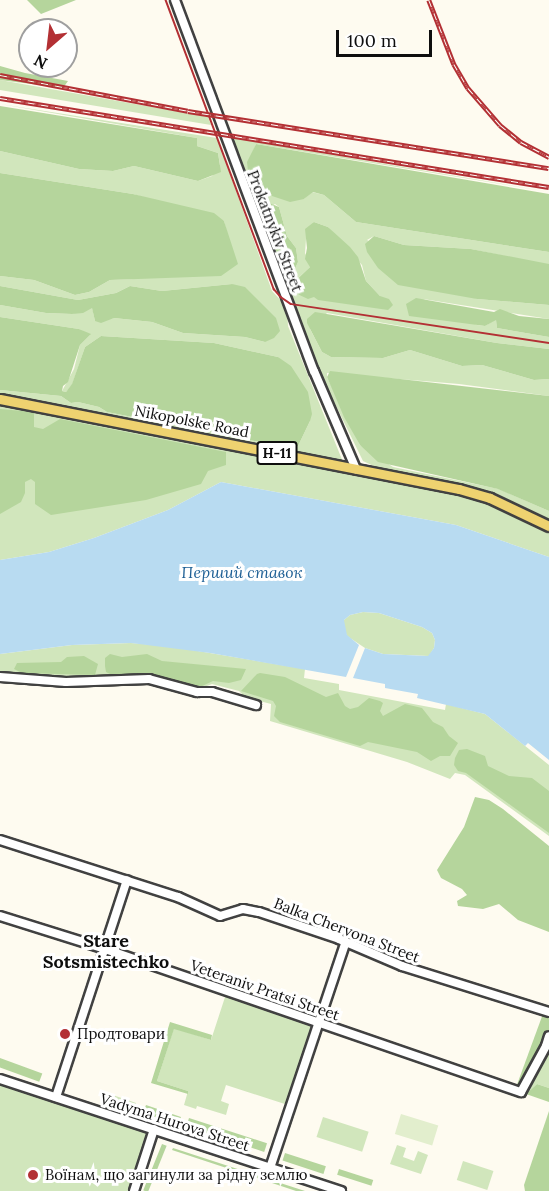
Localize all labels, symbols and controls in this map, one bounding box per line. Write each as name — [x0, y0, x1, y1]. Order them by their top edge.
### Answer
north arrow — [18, 18, 78, 78]
scale bar — [339, 18, 435, 56]
text: 100 m — [347, 29, 397, 52]
text: N — [30, 50, 51, 74]
street label: Prokatnykiv Street — [243, 168, 307, 294]
street label: Nikopolske Road — [133, 401, 251, 441]
road number: Н-11 — [256, 442, 298, 464]
water label: Перший ставок — [181, 562, 303, 582]
street label: Balka Chervona Street — [272, 894, 422, 966]
district label: Stare Sotsmistechko — [43, 931, 169, 974]
street label: Veteraniv Pratsi Street — [188, 956, 342, 1024]
place label: Продтовари — [77, 1025, 165, 1043]
marker: Продтовари — [58, 1027, 72, 1041]
street label: Vadyma Hurova Street — [98, 1089, 252, 1155]
place label: Воїнам, що загинули за рідну землю — [45, 1166, 307, 1184]
marker: Воїнам, що загинули за рідну землю — [26, 1168, 40, 1182]

